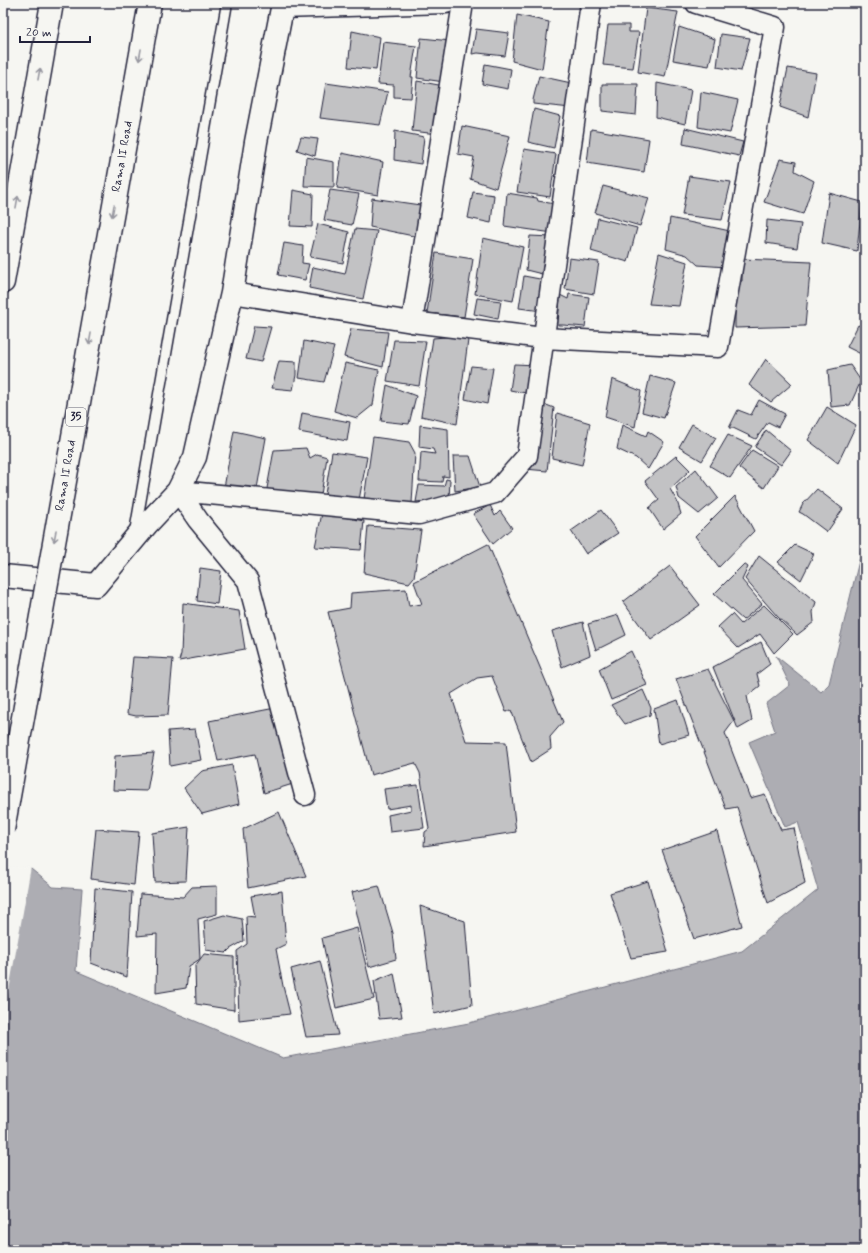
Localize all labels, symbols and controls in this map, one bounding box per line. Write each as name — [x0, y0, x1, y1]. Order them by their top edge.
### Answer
scale bar — [20, 18, 90, 44]
text: 20 m — [26, 25, 52, 41]
one-way arrow — [136, 48, 144, 61]
one-way arrow — [36, 68, 44, 81]
street label: Rama II Road — [109, 120, 137, 193]
one-way arrow — [13, 196, 21, 209]
one-way arrow — [109, 204, 117, 217]
one-way arrow — [86, 332, 94, 345]
road number: 35 — [66, 408, 86, 426]
street label: Rama II Road — [52, 439, 80, 512]
one-way arrow — [51, 529, 59, 542]

